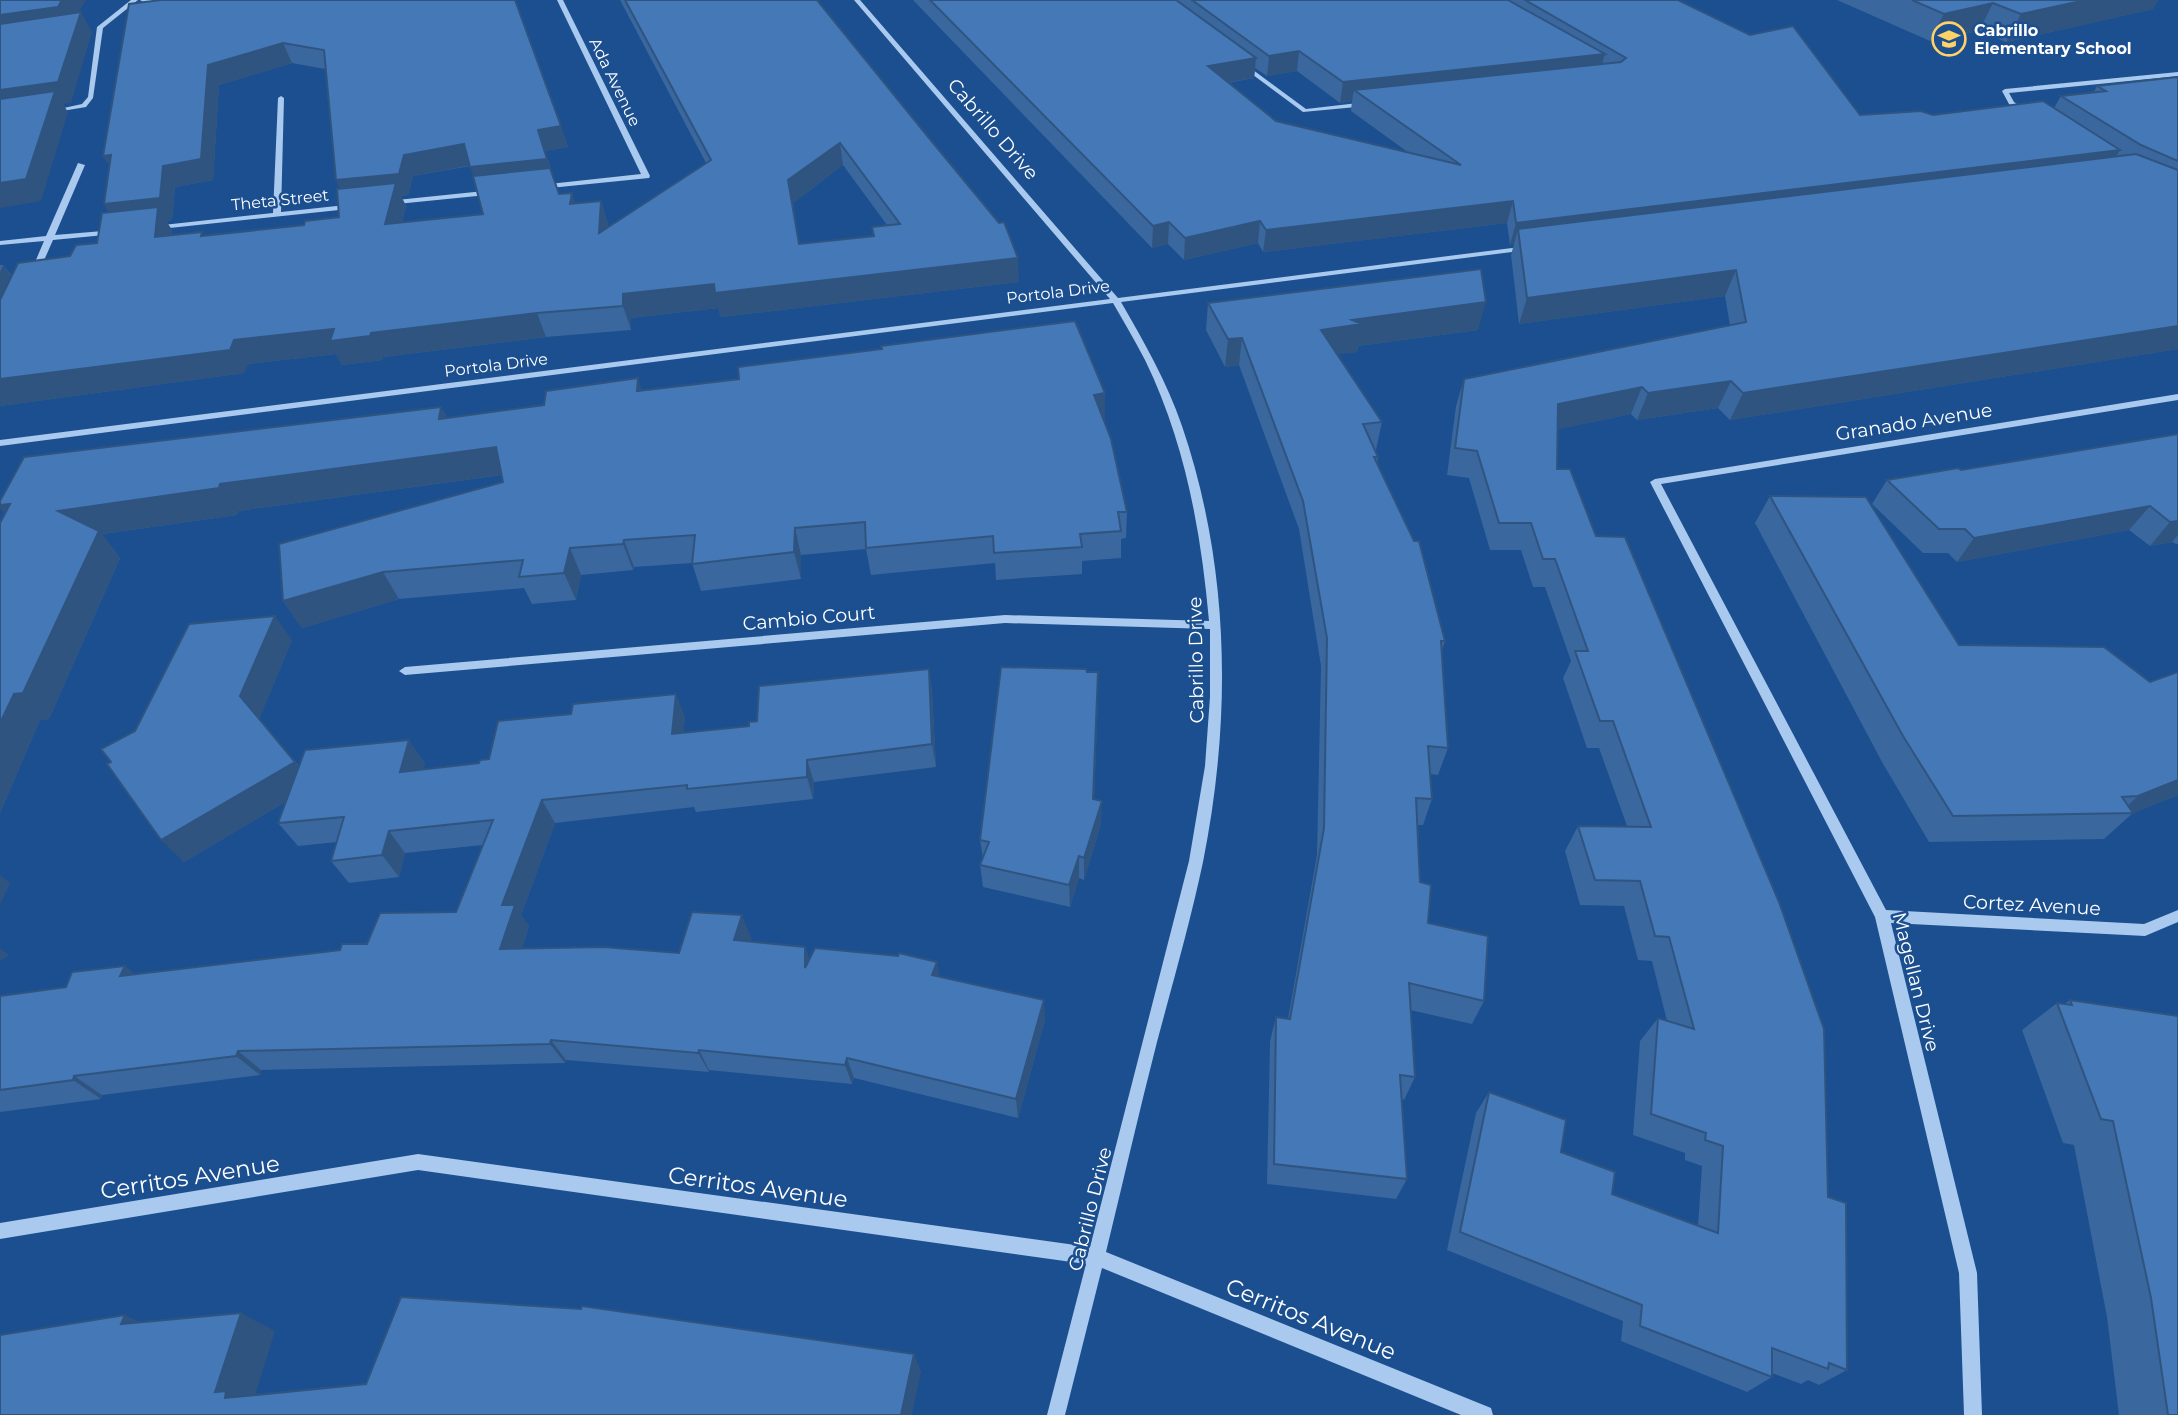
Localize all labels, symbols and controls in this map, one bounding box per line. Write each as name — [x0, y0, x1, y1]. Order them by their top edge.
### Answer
school or university icon: Cabrillo Elementary School — [1930, 20, 1968, 58]
place label: Cabrillo Elementary School — [1974, 21, 2132, 58]
street label: Ada Avenue — [585, 35, 645, 129]
street label: Cabrillo Drive — [943, 74, 1043, 184]
street label: Theta Street — [230, 185, 330, 215]
street label: Portola Drive — [1005, 276, 1111, 308]
street label: Portola Drive — [443, 349, 549, 381]
street label: Granado Avenue — [1834, 398, 1994, 446]
street label: Cabrillo Drive — [1183, 596, 1209, 724]
street label: Cambio Court — [742, 601, 876, 635]
street label: Cortez Avenue — [1963, 890, 2101, 920]
street label: Magellan Drive — [1888, 910, 1944, 1054]
street label: Cabrillo Drive — [1063, 1145, 1117, 1273]
street label: Cerritos Avenue — [98, 1149, 282, 1205]
street label: Cerritos Avenue — [666, 1161, 850, 1213]
street label: Cerritos Avenue — [1222, 1272, 1400, 1366]

